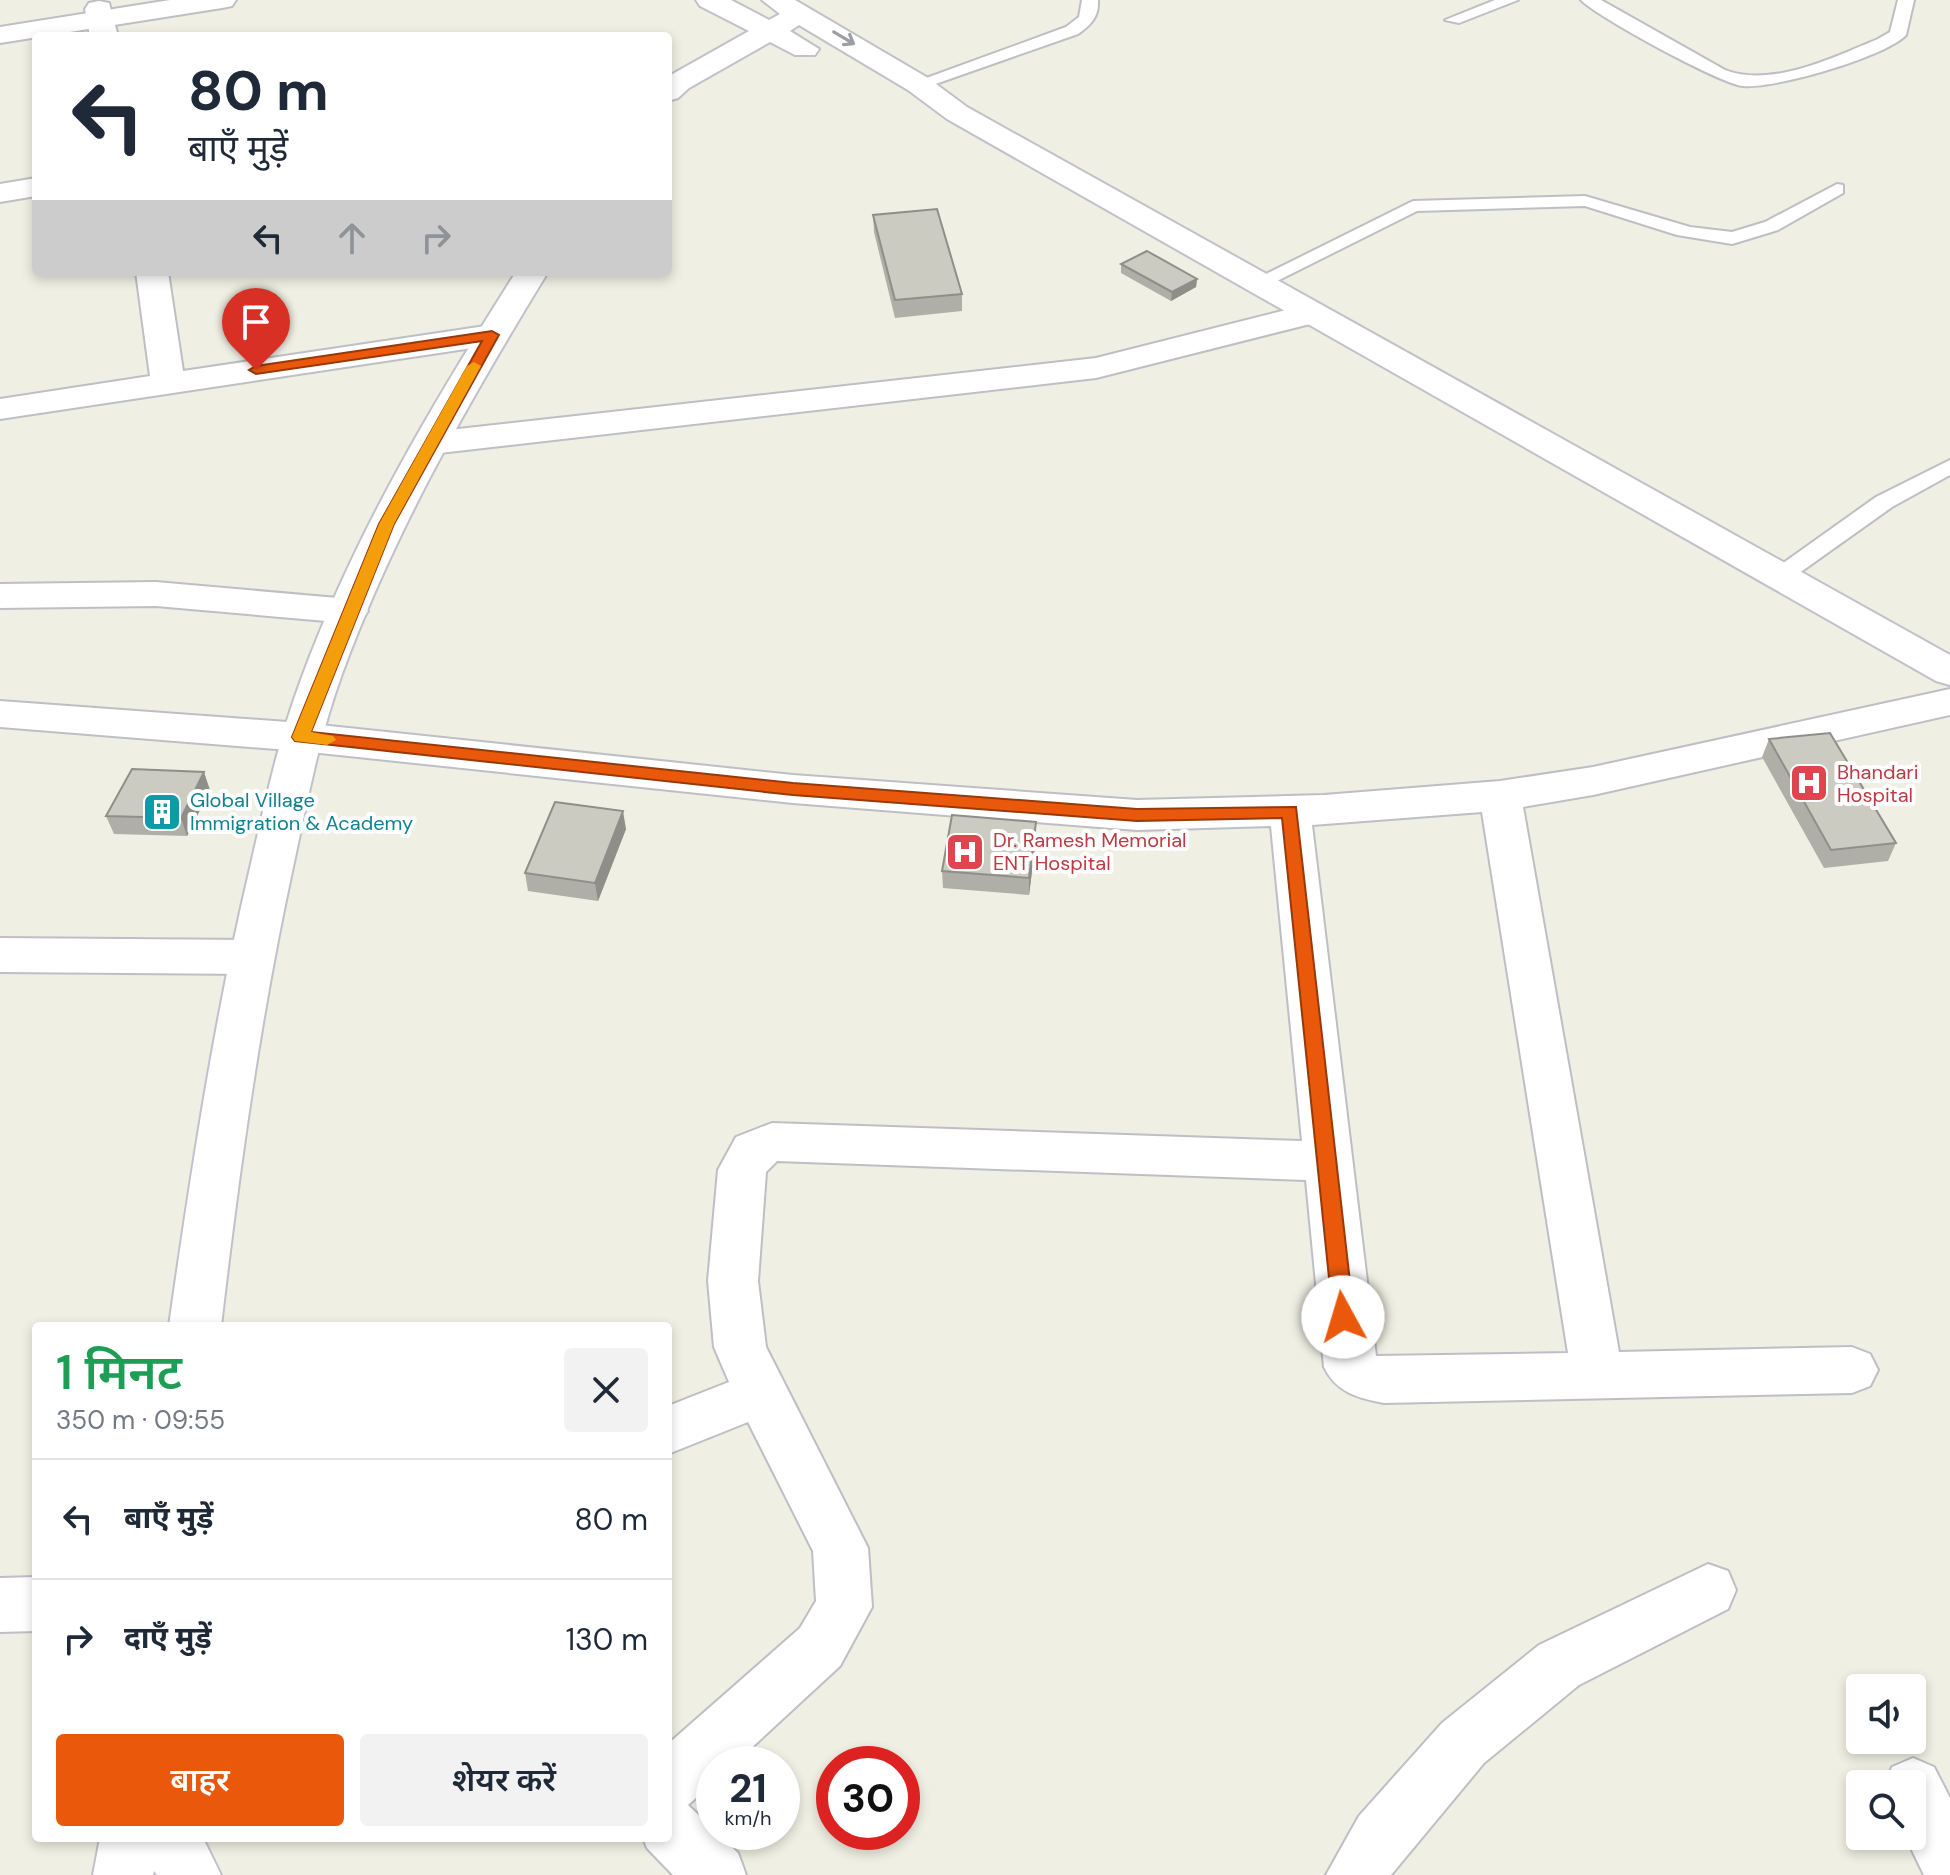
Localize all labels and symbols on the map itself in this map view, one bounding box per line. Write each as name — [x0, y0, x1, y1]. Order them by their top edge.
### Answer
one-way arrow — [832, 31, 855, 47]
pin — [222, 288, 290, 370]
place label: Bhandari Hospital — [1837, 759, 1919, 808]
hospital icon: Bhandari Hospital — [1788, 762, 1830, 804]
place label: Global Village Immigration & Academy — [190, 787, 413, 836]
building icon: Global Village Immigration & Academy — [141, 791, 183, 833]
place label: Dr. Ramesh Memorial ENT Hospital — [993, 827, 1187, 876]
hospital icon: Dr. Ramesh Memorial ENT Hospital — [944, 831, 986, 873]
position arrow — [1301, 1275, 1385, 1359]
speed limit sign: 30 — [816, 1746, 920, 1850]

